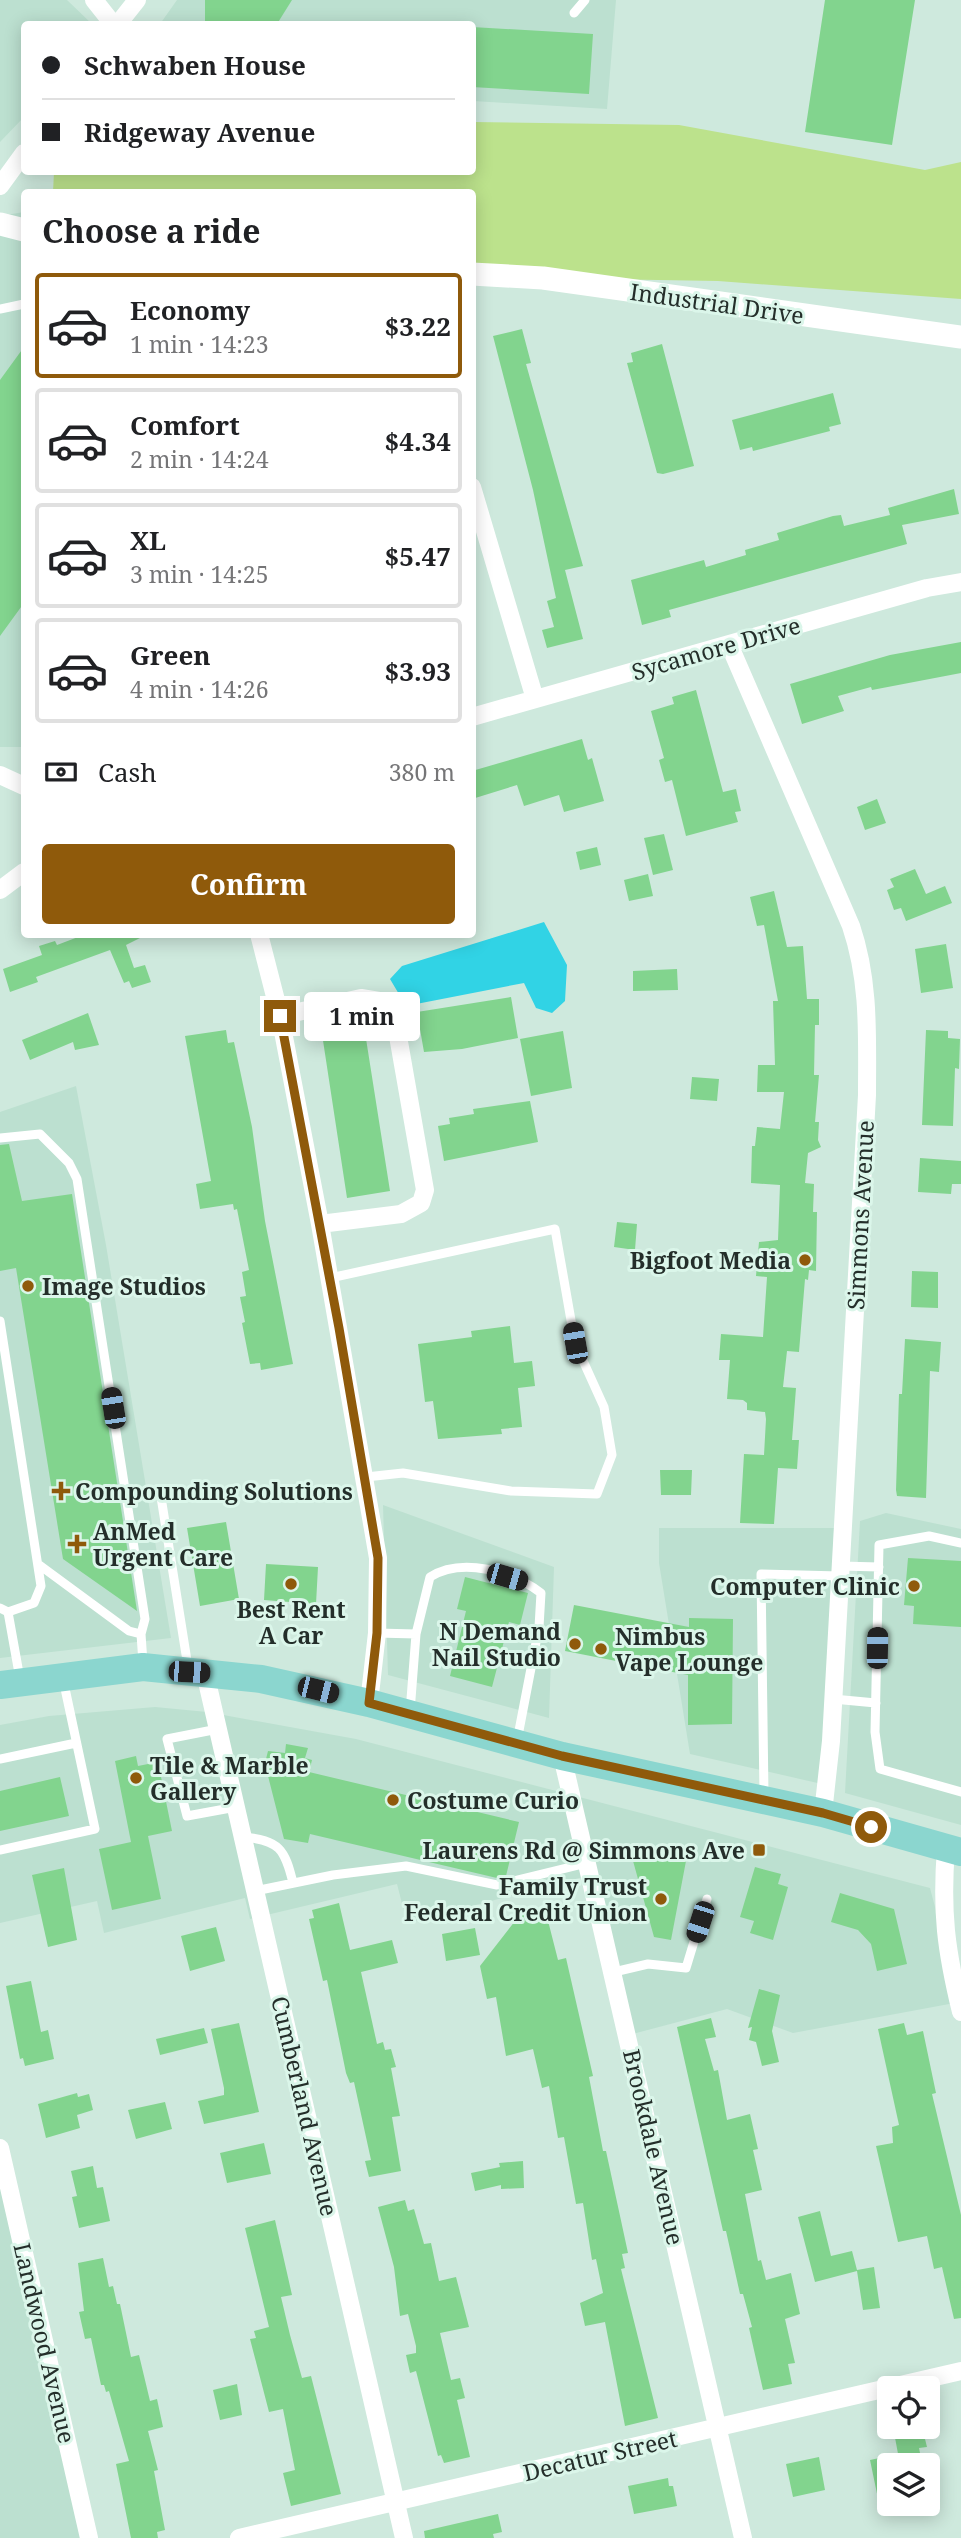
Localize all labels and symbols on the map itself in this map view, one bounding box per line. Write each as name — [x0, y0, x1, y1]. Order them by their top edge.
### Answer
street label: Industrial Drive — [628, 275, 806, 331]
street label: Sycamore Drive — [628, 609, 804, 687]
callout: 1 min — [304, 992, 420, 1040]
route end — [264, 1000, 296, 1032]
street label: Simmons Avenue — [839, 1119, 881, 1311]
place label: Bigfoot Media — [630, 1244, 791, 1276]
marker: Bigfoot Media — [797, 1252, 813, 1268]
place label: Image Studios — [42, 1270, 206, 1302]
marker: Image Studios — [20, 1278, 36, 1294]
car — [562, 1320, 589, 1366]
car — [100, 1386, 127, 1430]
place label: Compounding Solutions — [75, 1475, 353, 1507]
marker: Compounding Solutions — [53, 1483, 69, 1499]
place label: AnMed Urgent Care — [93, 1515, 233, 1573]
marker: AnMed Urgent Care — [67, 1534, 87, 1554]
car — [484, 1561, 531, 1593]
place label: Computer Clinic — [710, 1570, 900, 1602]
marker: Best Rent A Car — [283, 1576, 299, 1592]
marker: Computer Clinic — [906, 1578, 922, 1594]
place label: Best Rent A Car — [236, 1593, 346, 1651]
place label: N Demand Nail Studio — [432, 1615, 561, 1673]
place label: Nimbus Vape Lounge — [615, 1620, 763, 1678]
car — [867, 1627, 888, 1669]
marker: N Demand Nail Studio — [567, 1636, 583, 1652]
marker: Nimbus Vape Lounge — [593, 1641, 609, 1657]
car — [168, 1660, 211, 1684]
car — [296, 1675, 341, 1705]
place label: Tile & Marble Gallery — [150, 1749, 309, 1807]
marker: Tile & Marble Gallery — [128, 1770, 144, 1786]
place label: Costume Curio — [407, 1784, 579, 1816]
marker: Costume Curio — [385, 1792, 401, 1808]
route start — [855, 1811, 887, 1843]
place label: Laurens Rd @ Simmons Ave — [422, 1834, 745, 1866]
marker: Laurens Rd @ Simmons Ave — [751, 1842, 767, 1858]
place label: Family Trust Federal Credit Union — [404, 1870, 647, 1928]
marker: Family Trust Federal Credit Union — [653, 1891, 669, 1907]
car — [684, 1899, 717, 1945]
street label: Cumberland Avenue — [264, 1993, 346, 2219]
street label: Brookdale Avenue — [616, 2046, 692, 2248]
street label: Landwood Avenue — [6, 2240, 84, 2446]
street label: Decatur Street — [520, 2422, 680, 2488]

